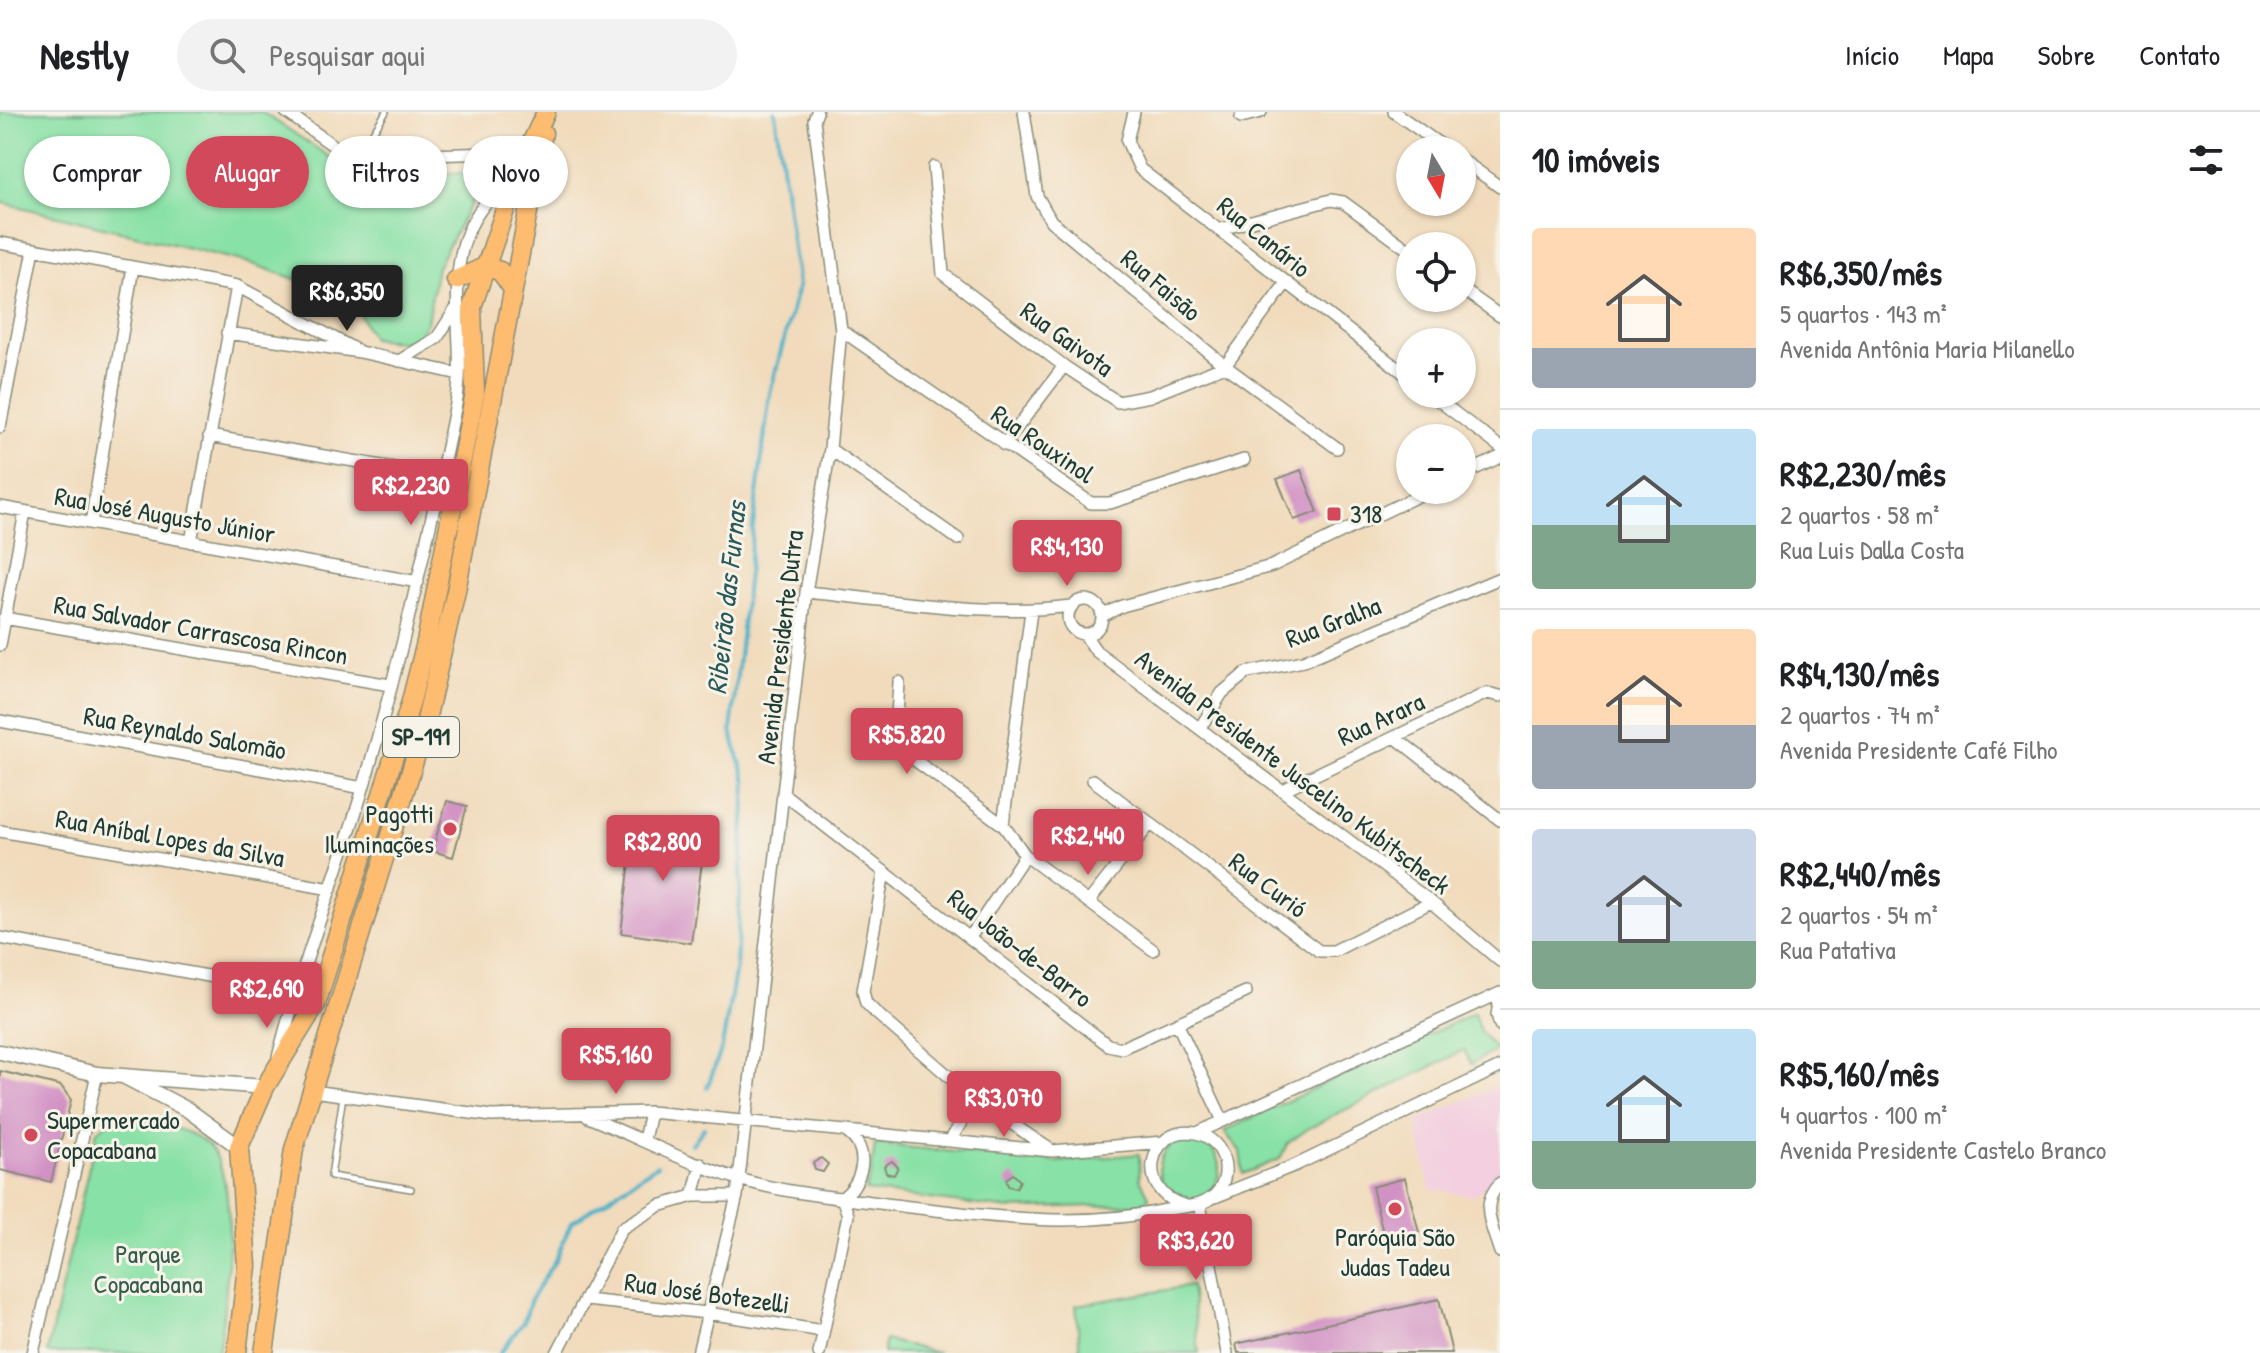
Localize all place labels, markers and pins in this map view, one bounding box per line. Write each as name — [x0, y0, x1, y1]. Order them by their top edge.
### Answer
pin: R$6,350 — [273, 265, 421, 333]
pin: R$2,230 — [337, 459, 485, 527]
place label: 318 — [1350, 496, 1382, 531]
marker: 318 — [1325, 505, 1343, 523]
pin: R$4,130 — [993, 520, 1141, 588]
pin: R$5,820 — [833, 708, 981, 776]
place label: Pagotti Iluminações — [324, 796, 434, 861]
pin: R$2,440 — [1014, 809, 1162, 877]
pin: R$2,800 — [589, 815, 737, 883]
marker: Pagotti Iluminações — [441, 820, 459, 838]
pin: R$2,690 — [193, 962, 341, 1030]
pin: R$5,160 — [542, 1028, 690, 1096]
pin: R$3,070 — [930, 1071, 1078, 1139]
place label: Supermercado Copacabana — [47, 1102, 180, 1167]
marker: Supermercado Copacabana — [22, 1126, 40, 1144]
marker: Paróquia São Judas Tadeu — [1386, 1200, 1404, 1218]
pin: R$3,620 — [1122, 1214, 1270, 1282]
place label: Paróquia São Judas Tadeu — [1335, 1219, 1455, 1284]

